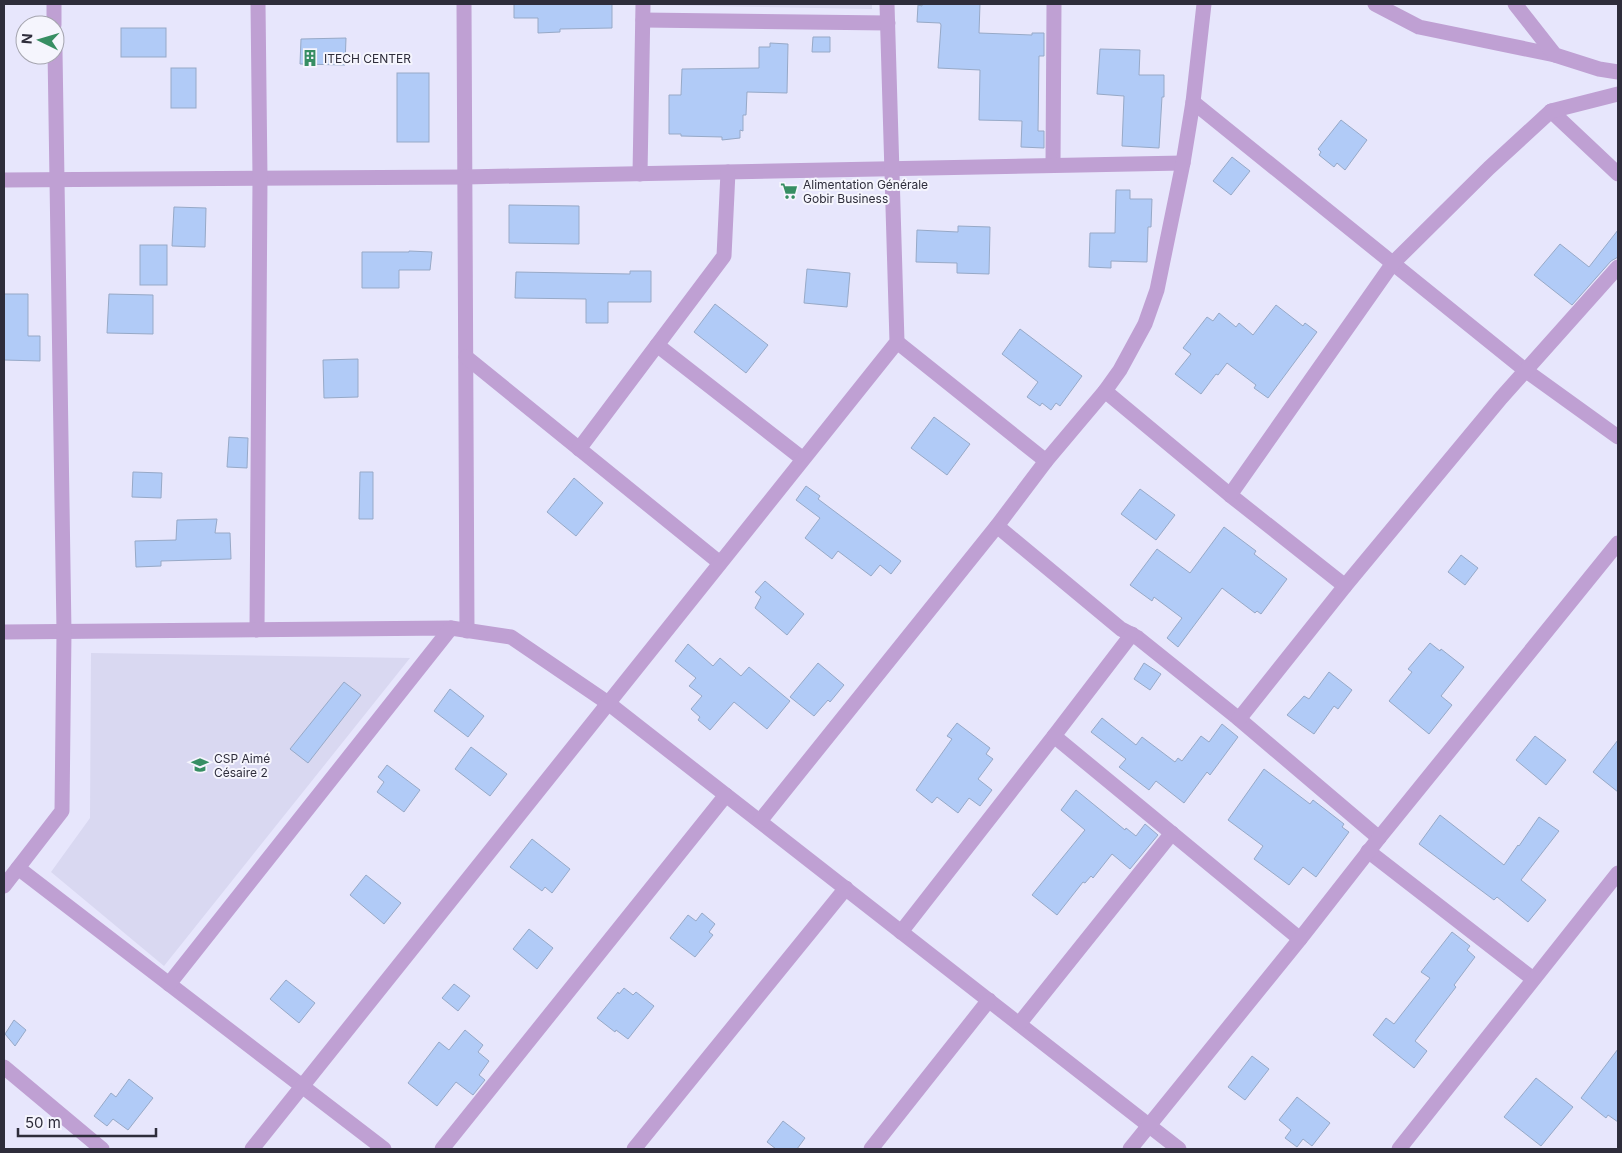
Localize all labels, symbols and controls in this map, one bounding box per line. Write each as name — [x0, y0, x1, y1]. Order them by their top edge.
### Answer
north arrow — [15, 15, 65, 65]
text: N — [18, 33, 35, 45]
building icon: ITECH CENTER — [300, 48, 320, 68]
place label: ITECH CENTER — [324, 51, 411, 66]
place label: Alimentation Générale Gobir Business — [803, 177, 928, 206]
supermarket icon: Alimentation Générale Gobir Business — [779, 181, 799, 201]
place label: CSP Aimé Césaire 2 — [214, 751, 270, 780]
school or university icon: CSP Aimé Césaire 2 — [190, 755, 210, 775]
scale bar — [18, 1106, 155, 1138]
text: 50 m — [25, 1113, 61, 1132]

